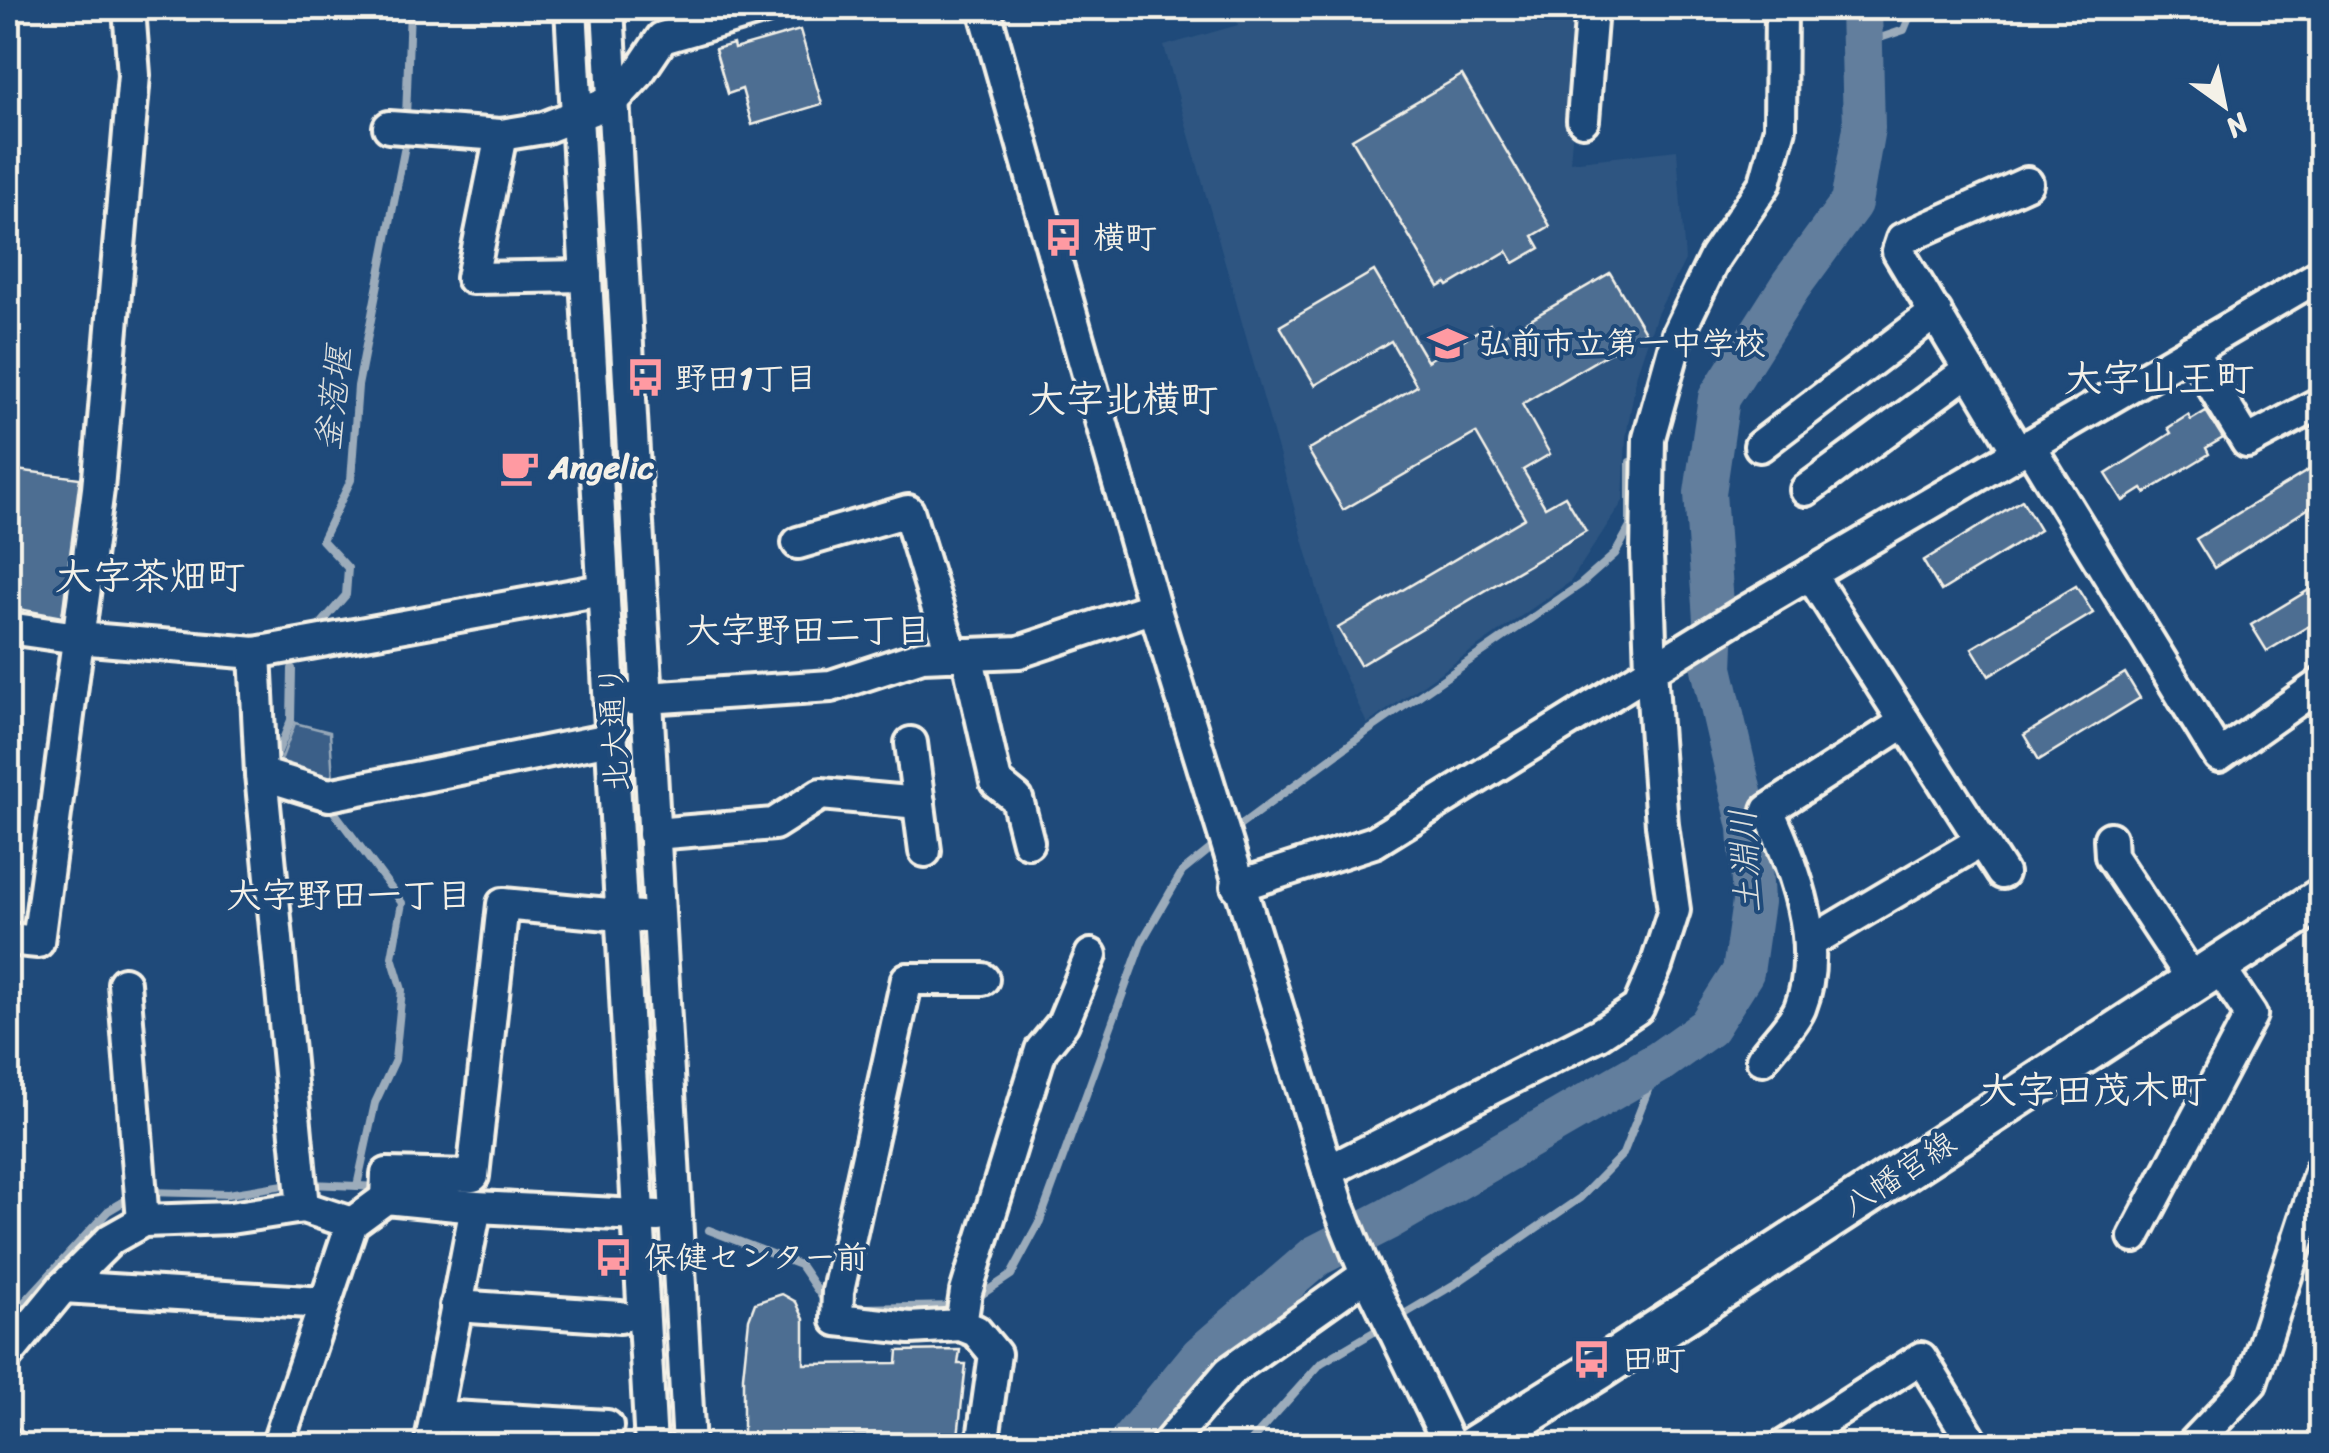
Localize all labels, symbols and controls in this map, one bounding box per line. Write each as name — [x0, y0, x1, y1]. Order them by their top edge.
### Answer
north arrow — [2174, 55, 2274, 155]
text: N — [2215, 99, 2260, 152]
place label: 横町 — [1093, 209, 1157, 266]
bus stop icon: 横町 — [1042, 216, 1084, 258]
place label: 弘前市立第一中学校 — [1478, 315, 1766, 372]
school or university icon: 弘前市立第一中学校 — [1427, 322, 1469, 364]
water label: 釜萢堰 — [296, 339, 371, 455]
district label: 大字山王町 — [2064, 345, 2254, 412]
place label: 野田1丁目 — [675, 350, 817, 407]
bus stop icon: 野田1丁目 — [624, 357, 666, 399]
district label: 大字北横町 — [1028, 366, 1218, 433]
place label: Angelic — [547, 439, 655, 496]
cafe icon: Angelic — [498, 446, 540, 488]
district label: 大字茶畑町 — [55, 543, 245, 610]
district label: 大字野田二丁目 — [685, 599, 931, 661]
street label: 北大通り — [582, 663, 646, 793]
water label: 土淵川 — [1711, 807, 1779, 915]
district label: 大字野田一丁目 — [226, 864, 472, 926]
district label: 大字田茂木町 — [1979, 1057, 2207, 1124]
street label: 八幡宮線 — [1830, 1115, 1968, 1233]
place label: 保健センター前 — [644, 1229, 868, 1286]
bus stop icon: 保健センター前 — [593, 1236, 635, 1278]
place label: 田町 — [1622, 1331, 1686, 1388]
bus stop icon: 田町 — [1571, 1338, 1613, 1380]

